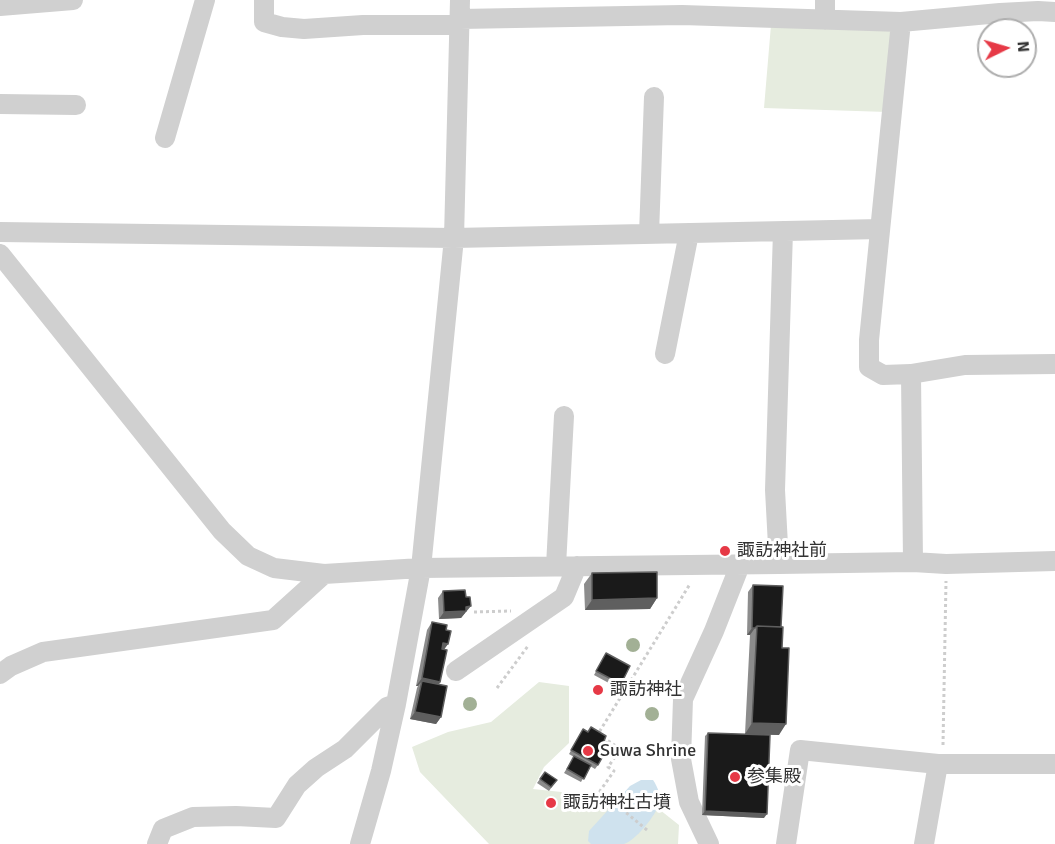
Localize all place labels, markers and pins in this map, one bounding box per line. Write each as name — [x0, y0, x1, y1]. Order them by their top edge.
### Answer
place label: 諏訪神社前 — [737, 540, 827, 562]
marker: 諏訪神社前 — [718, 544, 732, 558]
place label: 諏訪神社 — [610, 679, 682, 701]
marker: 諏訪神社 — [591, 683, 605, 697]
place label: Suwa Shrine — [600, 740, 696, 762]
marker: Suwa Shrine — [581, 744, 595, 758]
place label: 参集殿 — [747, 766, 801, 788]
marker: 参集殿 — [728, 770, 742, 784]
place label: 諏訪神社古墳 — [563, 792, 671, 814]
marker: 諏訪神社古墳 — [544, 796, 558, 810]

